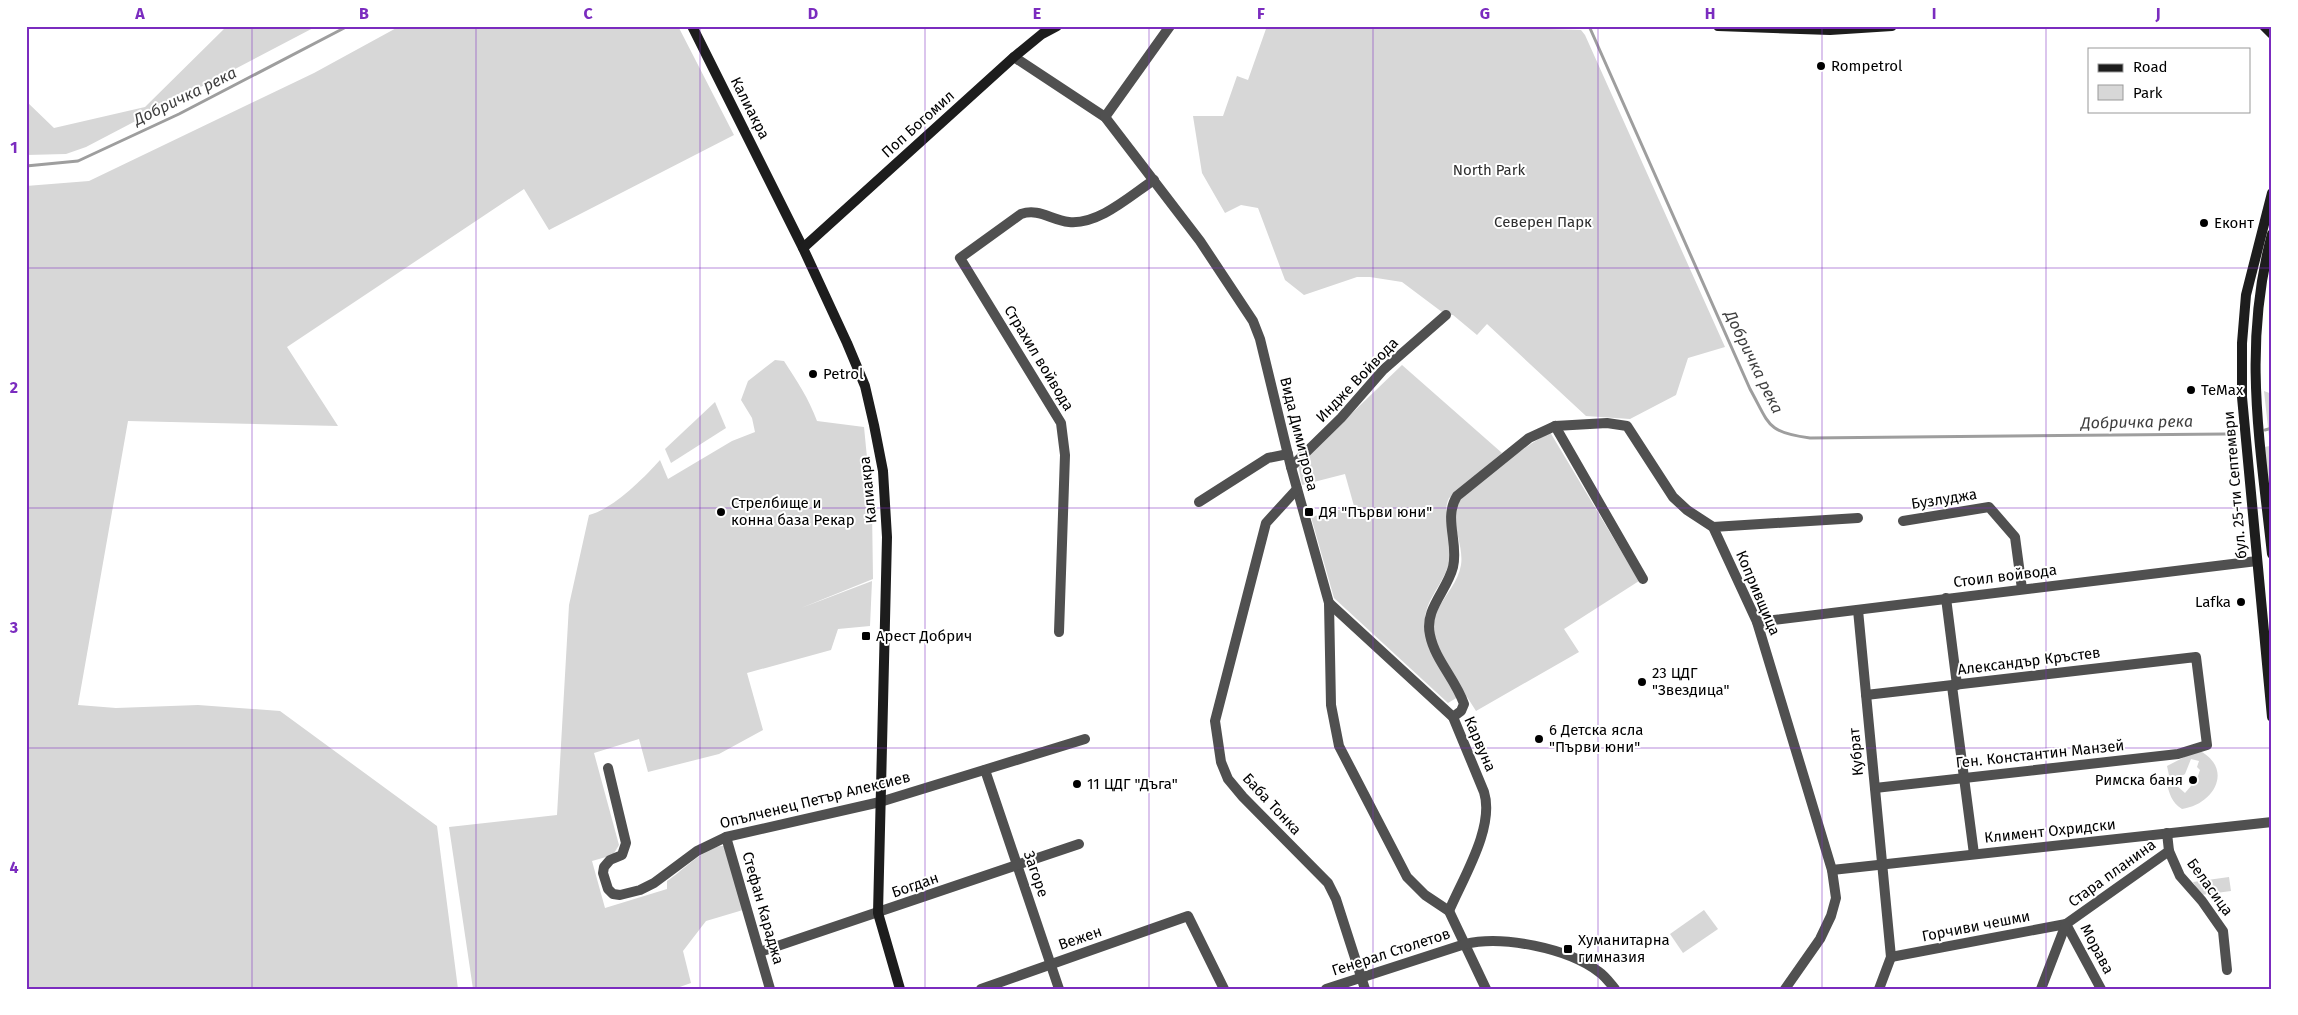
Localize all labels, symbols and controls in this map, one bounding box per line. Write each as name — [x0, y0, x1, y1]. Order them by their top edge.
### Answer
text: A — [134, 4, 145, 23]
text: B — [359, 4, 369, 23]
text: C — [583, 4, 593, 23]
text: D — [808, 4, 818, 23]
text: E — [1033, 4, 1041, 23]
text: F — [1257, 4, 1265, 23]
text: G — [1480, 4, 1490, 23]
text: H — [1705, 4, 1715, 23]
text: I — [1932, 4, 1936, 23]
text: J — [2154, 4, 2161, 23]
legend — [2088, 48, 2250, 112]
place label: Rompetrol — [1831, 57, 1903, 75]
text: Road — [2133, 58, 2168, 76]
marker: Rompetrol — [1815, 60, 1827, 72]
water label: Добричка река — [129, 63, 240, 130]
street label: Калиакра — [727, 74, 773, 142]
text: Park — [2133, 84, 2163, 102]
street label: Поп Богомил — [878, 87, 958, 161]
text: 1 — [10, 138, 18, 157]
park label: North Park — [1453, 161, 1526, 179]
park label: Северен Парк — [1494, 213, 1592, 231]
place label: Еконт — [2214, 214, 2254, 232]
marker: Еконт — [2198, 217, 2210, 229]
street label: Страхил войвода — [1000, 302, 1078, 414]
water label: Добричка река — [1720, 306, 1787, 417]
street label: Индже Войвода — [1312, 334, 1402, 426]
place label: Petrol — [823, 365, 864, 383]
marker: Petrol — [807, 368, 819, 380]
street label: Вида Димитрова — [1276, 375, 1322, 493]
text: 2 — [10, 378, 18, 397]
place label: TeMax — [2201, 381, 2244, 399]
marker: TeMax — [2185, 384, 2197, 396]
street label: бул. 25-ти Септември — [2220, 410, 2250, 560]
water label: Добричка река — [2079, 412, 2193, 433]
street label: Калиакра — [856, 456, 880, 524]
street label: Бузлуджа — [1910, 485, 1978, 513]
place label: Стрелбище и конна база Рекар — [731, 494, 855, 529]
place label: ДЯ "Първи юни" — [1318, 503, 1432, 521]
marker: Стрелбище и конна база Рекар — [715, 506, 727, 518]
marker: ДЯ "Първи юни" — [1303, 506, 1315, 518]
street label: Копривщица — [1732, 548, 1784, 638]
street label: Стоил войвода — [1952, 561, 2058, 591]
place label: Lafka — [2195, 593, 2231, 611]
marker: Lafka — [2235, 596, 2247, 608]
text: 3 — [9, 618, 18, 637]
place label: Арест Добрич — [876, 627, 972, 645]
marker: Арест Добрич — [860, 630, 872, 642]
street label: Александър Кръстев — [1957, 643, 2101, 679]
place label: 23 ЦДГ "Звездица" — [1652, 664, 1730, 699]
marker: 23 ЦДГ "Звездица" — [1636, 676, 1648, 688]
street label: Карвуна — [1460, 714, 1500, 774]
place label: 6 Детска ясла "Първи юни" — [1549, 721, 1643, 756]
street label: Кубрат — [1845, 727, 1867, 777]
marker: 6 Детска ясла "Първи юни" — [1533, 733, 1545, 745]
street label: Ген. Константин Манзей — [1955, 736, 2125, 772]
street label: Опълченец Петър Алексиев — [718, 768, 912, 832]
street label: Баба Тонка — [1239, 769, 1305, 839]
place label: Римска баня — [2095, 771, 2183, 789]
marker: Римска баня — [2187, 774, 2199, 786]
place label: 11 ЦДГ "Дъга" — [1087, 775, 1178, 793]
marker: 11 ЦДГ "Дъга" — [1071, 778, 1083, 790]
street label: Климент Охридски — [1983, 815, 2117, 847]
street label: Стара планина — [2065, 835, 2159, 911]
street label: Загоре — [1020, 848, 1052, 900]
street label: Стефан Караджа — [738, 850, 788, 966]
street label: Беласица — [2183, 855, 2237, 919]
text: 4 — [9, 858, 19, 877]
street label: Богдан — [889, 869, 941, 901]
street label: Горчиви чешми — [1920, 907, 2032, 945]
street label: Морава — [2076, 921, 2118, 977]
street label: Вежен — [1056, 922, 1104, 954]
street label: Генерал Столетов — [1329, 924, 1453, 980]
place label: Хуманитарна гимназия — [1578, 931, 1670, 966]
marker: Хуманитарна гимназия — [1562, 943, 1574, 955]

